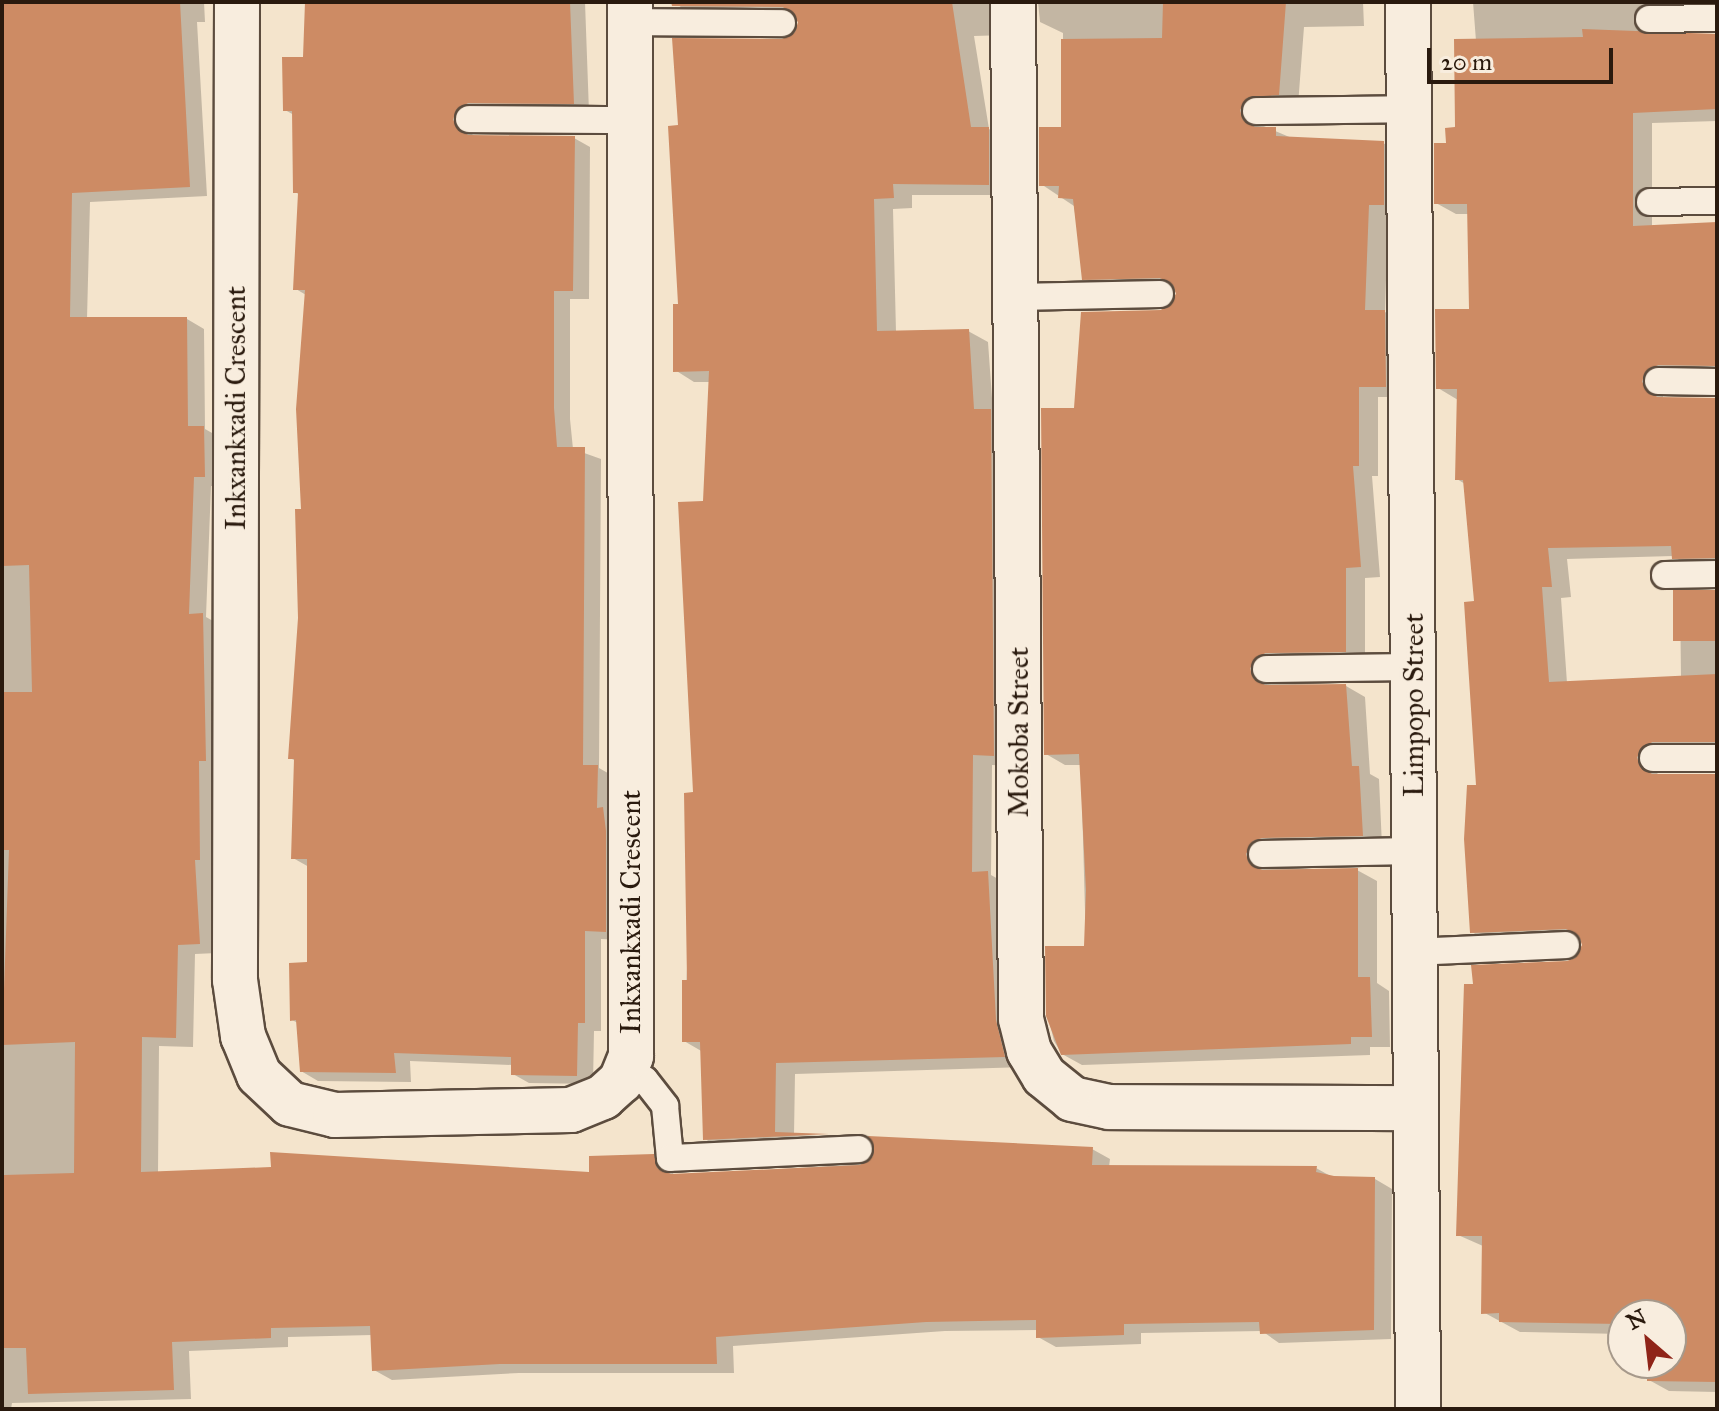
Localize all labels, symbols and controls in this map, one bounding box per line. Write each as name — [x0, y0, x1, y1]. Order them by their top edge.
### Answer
scale bar — [1431, 32, 1617, 82]
text: 20 m — [1441, 47, 1492, 77]
street label: Inkxankxadi Crescent — [219, 286, 253, 530]
street label: Limpopo Street — [1397, 613, 1431, 797]
street label: Mokoba Street — [1002, 647, 1036, 817]
street label: Inkxankxadi Crescent — [614, 790, 648, 1034]
north arrow — [1607, 1299, 1687, 1379]
text: N — [1622, 1303, 1651, 1335]

